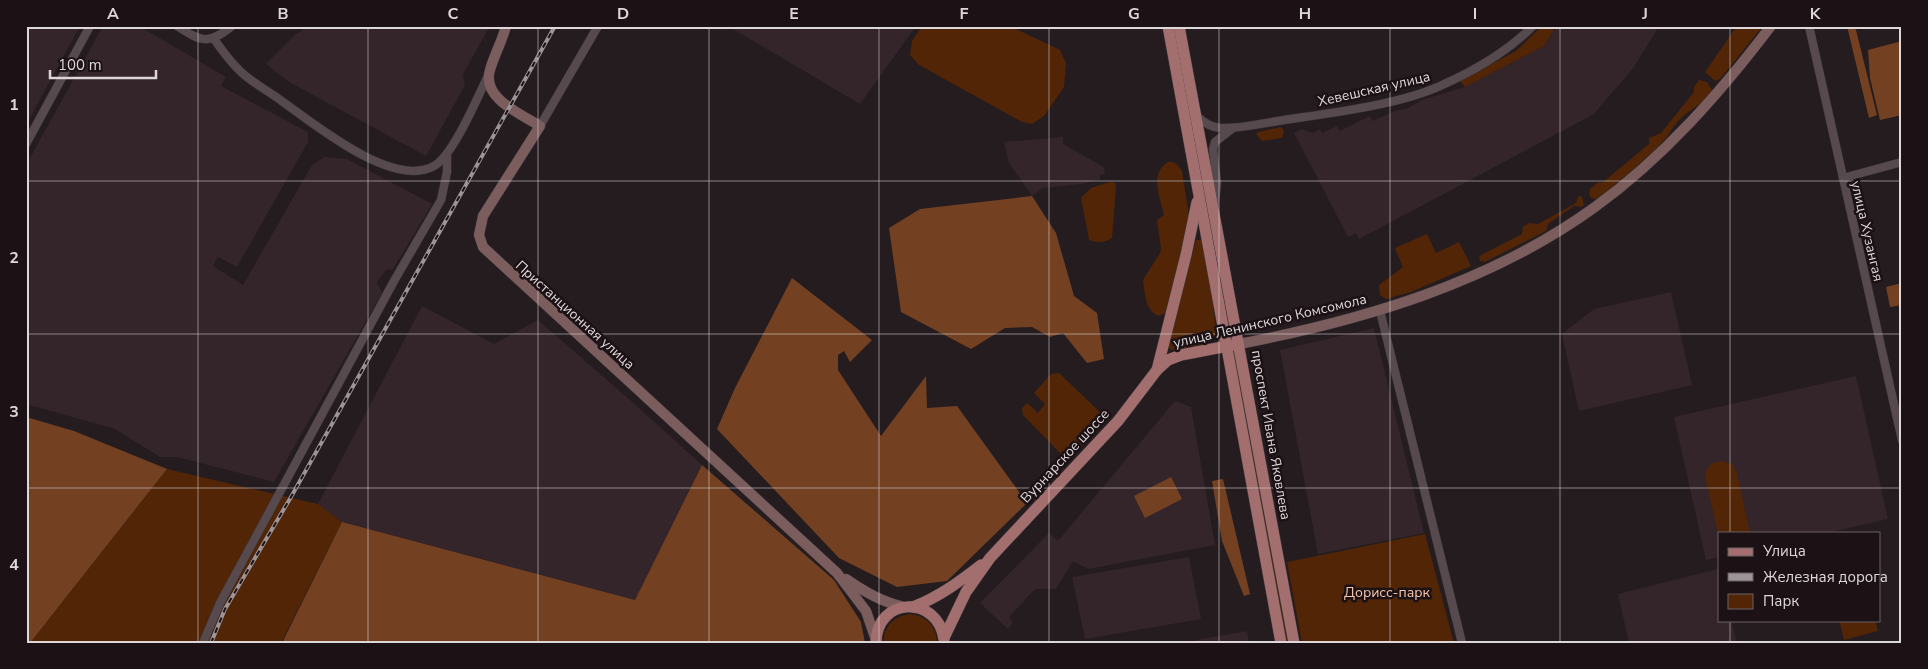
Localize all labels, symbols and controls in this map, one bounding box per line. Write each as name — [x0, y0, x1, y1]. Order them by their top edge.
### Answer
text: A — [107, 3, 119, 25]
text: B — [277, 3, 289, 25]
text: C — [448, 3, 459, 25]
text: D — [617, 3, 629, 25]
text: E — [789, 3, 799, 25]
text: F — [960, 3, 969, 25]
text: G — [1128, 3, 1140, 25]
text: H — [1299, 3, 1311, 25]
text: I — [1473, 3, 1477, 25]
text: J — [1641, 3, 1648, 25]
text: K — [1810, 3, 1822, 25]
scale bar — [50, 48, 156, 80]
text: 100 m — [58, 55, 102, 75]
street label: Хевешская улица — [1316, 67, 1432, 111]
text: 1 — [9, 94, 19, 116]
street label: улица Хузангая — [1846, 179, 1888, 283]
text: 2 — [9, 247, 19, 269]
street label: Пристанционная улица — [511, 256, 639, 374]
street label: улица Ленинского Комсомола — [1171, 289, 1369, 353]
street label: проспект Ивана Яковлева — [1247, 349, 1295, 521]
text: 3 — [9, 401, 19, 423]
street label: Вурнарское шоссе — [1016, 405, 1114, 507]
legend — [1718, 532, 1880, 622]
text: Улица — [1762, 541, 1806, 561]
text: 4 — [9, 554, 19, 576]
text: Железная дорога — [1763, 567, 1888, 587]
park label: Дорисс-парк — [1344, 583, 1431, 602]
text: Парк — [1763, 591, 1799, 611]

